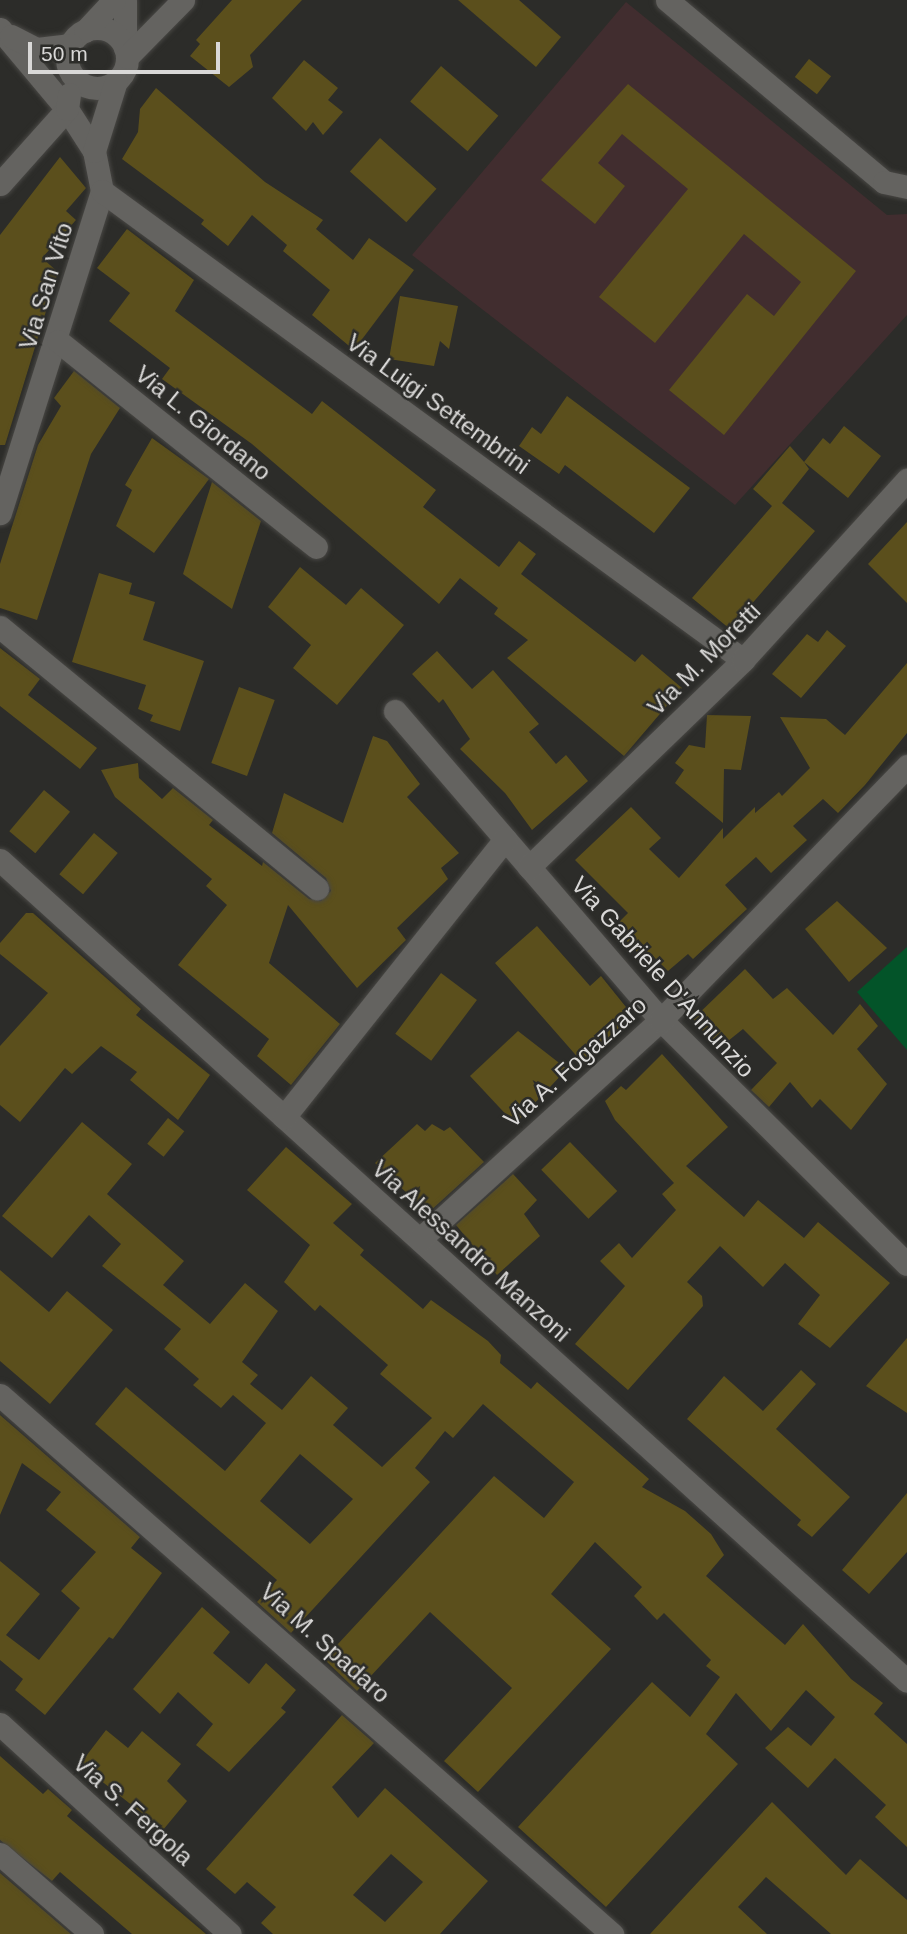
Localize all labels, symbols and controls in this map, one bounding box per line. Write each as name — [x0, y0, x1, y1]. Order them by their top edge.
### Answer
scale bar — [32, 28, 224, 72]
text: 50 m — [41, 42, 88, 65]
street label: Via San Vito — [13, 219, 79, 353]
street label: Via Luigi Settembrini — [341, 328, 535, 480]
street label: Via L. Giordano — [129, 359, 277, 487]
street label: Via M. Moretti — [642, 597, 766, 721]
street label: Via Gabriele D'Annunzio — [565, 871, 761, 1083]
street label: Via A. Fogazzaro — [497, 990, 653, 1134]
street label: Via Alessandro Manzoni — [365, 1154, 577, 1348]
street label: Via M. Spadaro — [254, 1577, 396, 1709]
street label: Via S. Fergola — [67, 1749, 199, 1871]

